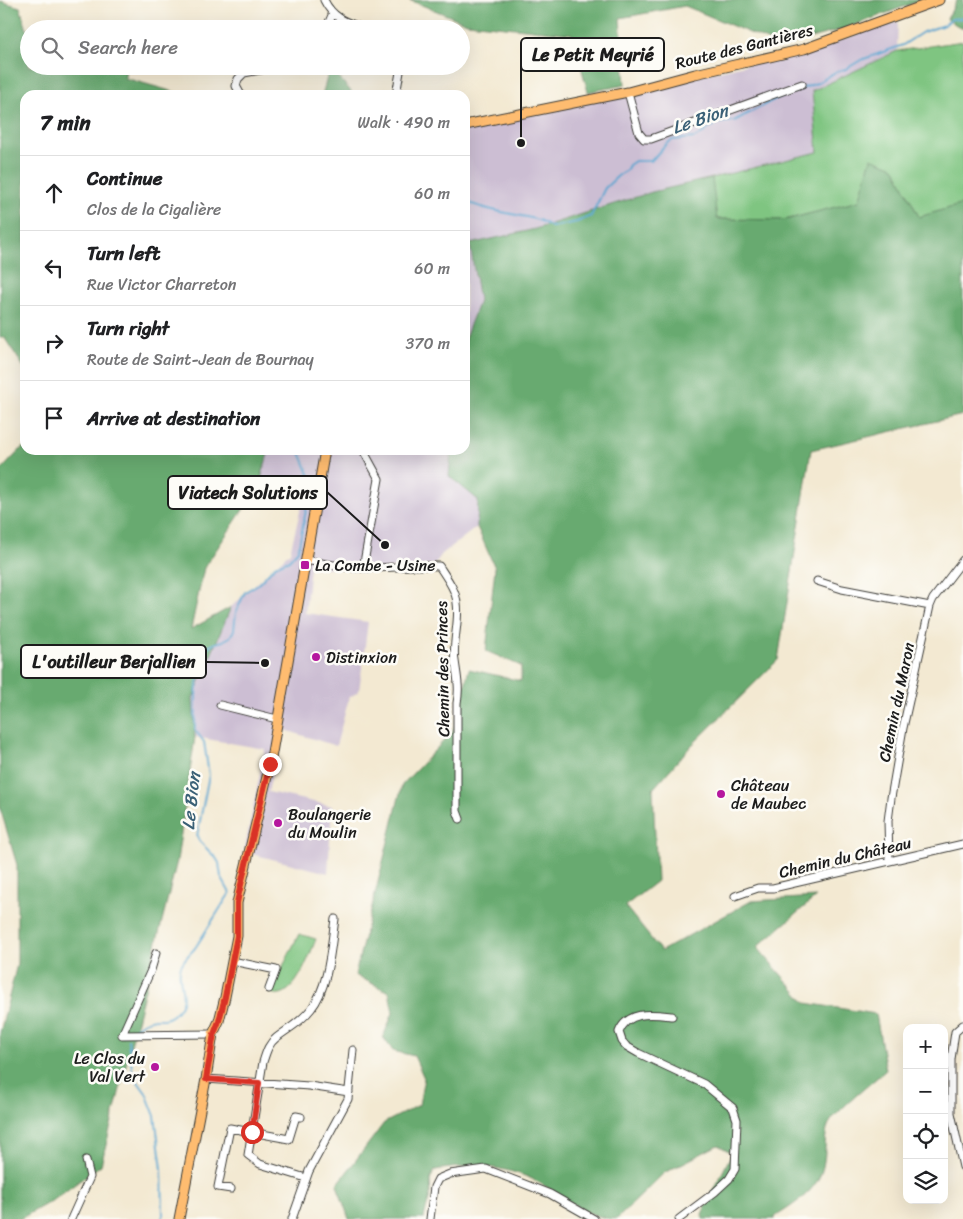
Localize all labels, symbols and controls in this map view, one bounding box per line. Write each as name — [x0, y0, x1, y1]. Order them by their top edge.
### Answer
street label: Route des Gantières — [672, 15, 817, 78]
search box — [20, 20, 470, 75]
text: Search here — [78, 31, 178, 64]
icon: search — [38, 34, 66, 62]
callout: Le Petit Meyrié — [521, 38, 664, 71]
text: Le Petit Meyrié — [532, 39, 655, 71]
water label: Le Bion — [668, 94, 734, 143]
text: 7 min — [40, 104, 91, 142]
text: Walk · 490 m — [358, 108, 450, 137]
text: Continue — [87, 162, 163, 195]
icon: ahead — [40, 179, 68, 207]
text: 60 m — [414, 179, 450, 208]
text: Clos de la Cigalière — [87, 195, 221, 224]
text: Turn left — [87, 237, 160, 270]
icon: left — [40, 254, 68, 282]
text: 60 m — [414, 254, 450, 283]
text: Rue Victor Charreton — [87, 270, 236, 299]
text: Turn right — [87, 312, 169, 345]
icon: right — [40, 329, 68, 357]
text: 370 m — [406, 329, 450, 358]
text: Route de Saint-Jean de Bournay — [87, 345, 314, 374]
text: Arrive at destination — [87, 402, 260, 435]
icon: arrive — [40, 404, 68, 432]
callout: Viatech Solutions — [168, 476, 327, 509]
text: Viatech Solutions — [178, 477, 319, 509]
place label: La Combe - Usine — [315, 551, 435, 580]
marker: La Combe - Usine — [299, 559, 311, 571]
street label: Chemin des Princes — [427, 600, 458, 737]
street label: Chemin du Maron — [870, 639, 923, 765]
place label: Distinxion — [326, 643, 397, 672]
callout: L'outilleur Berjallien — [21, 645, 206, 678]
text: L'outilleur Berjallien — [32, 646, 196, 678]
marker: Distinxion — [310, 651, 322, 663]
route end — [259, 753, 282, 776]
water label: Le Bion — [172, 769, 210, 831]
place label: Château de Maubec — [731, 771, 806, 818]
marker: Château de Maubec — [715, 788, 727, 800]
place label: Boulangerie du Moulin — [288, 800, 371, 847]
marker: Boulangerie du Moulin — [272, 817, 284, 829]
street label: Chemin du Château — [776, 828, 915, 887]
map controls — [903, 1024, 948, 1204]
button: + — [903, 1024, 948, 1069]
place label: Le Clos du Val Vert — [74, 1044, 146, 1091]
marker: Le Clos du Val Vert — [149, 1061, 161, 1073]
button: − — [903, 1069, 948, 1114]
button: locate — [903, 1114, 948, 1159]
route start — [241, 1121, 264, 1144]
button: layers — [903, 1159, 948, 1204]

